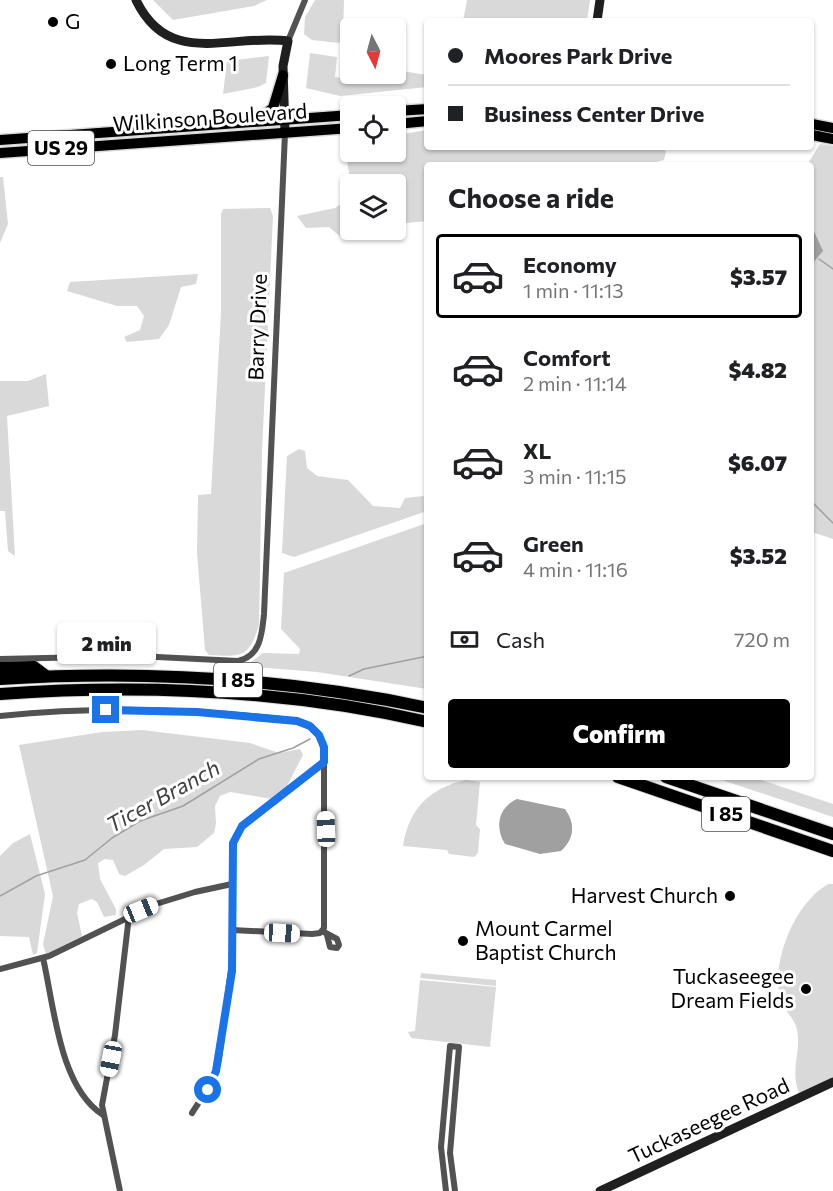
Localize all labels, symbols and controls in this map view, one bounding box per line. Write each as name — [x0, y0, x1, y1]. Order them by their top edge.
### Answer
place label: G — [65, 8, 80, 33]
marker: G — [46, 15, 60, 29]
north arrow — [340, 18, 406, 84]
map controls — [340, 18, 406, 240]
text: Moores Park Drive — [484, 42, 672, 69]
place label: Long Term 1 — [123, 50, 238, 75]
marker: Long Term 1 — [104, 57, 118, 71]
button: locate — [340, 96, 406, 162]
street label: Wilkinson Boulevard — [112, 97, 308, 136]
text: Business Center Drive — [484, 100, 704, 127]
road number: US 29 — [28, 131, 94, 165]
button: layers — [340, 174, 406, 240]
text: Choose a ride — [448, 181, 614, 214]
icon: car — [451, 249, 505, 303]
text: Economy — [523, 251, 617, 278]
text: $3.57 — [730, 263, 787, 290]
street label: Barry Drive — [242, 273, 271, 381]
text: 1 min · 11:13 — [523, 278, 624, 302]
icon: car — [451, 342, 505, 396]
text: Comfort — [523, 344, 611, 371]
text: $4.82 — [728, 356, 787, 383]
text: 2 min · 11:14 — [523, 371, 627, 395]
icon: car — [451, 435, 505, 489]
text: XL — [523, 437, 551, 464]
text: $6.07 — [728, 449, 787, 476]
text: 3 min · 11:15 — [523, 464, 627, 488]
icon: car — [451, 528, 505, 582]
text: Green — [523, 530, 584, 557]
text: $3.52 — [730, 542, 787, 569]
text: 4 min · 11:16 — [523, 557, 628, 581]
callout: 2 min — [57, 623, 156, 665]
icon: cash — [448, 623, 481, 656]
text: Cash — [496, 626, 545, 653]
text: 720 m — [734, 627, 790, 651]
text: 2 min — [81, 631, 132, 655]
road number: I 85 — [214, 663, 262, 697]
route end — [92, 696, 119, 723]
button: Confirm — [448, 699, 790, 768]
water label: Ticer Branch — [101, 753, 224, 838]
road number: I 85 — [702, 797, 750, 831]
car — [316, 811, 336, 847]
place label: Harvest Church — [571, 882, 718, 907]
marker: Harvest Church — [723, 889, 737, 903]
car — [121, 895, 161, 925]
place label: Mount Carmel Baptist Church — [475, 915, 617, 964]
car — [264, 923, 300, 943]
marker: Mount Carmel Baptist Church — [456, 934, 470, 948]
place label: Tuckaseegee Dream Fields — [671, 963, 794, 1012]
marker: Tuckaseegee Dream Fields — [799, 982, 813, 996]
car — [99, 1040, 123, 1078]
street label: Tuckaseegee Road — [624, 1071, 793, 1168]
route start — [194, 1076, 221, 1103]

